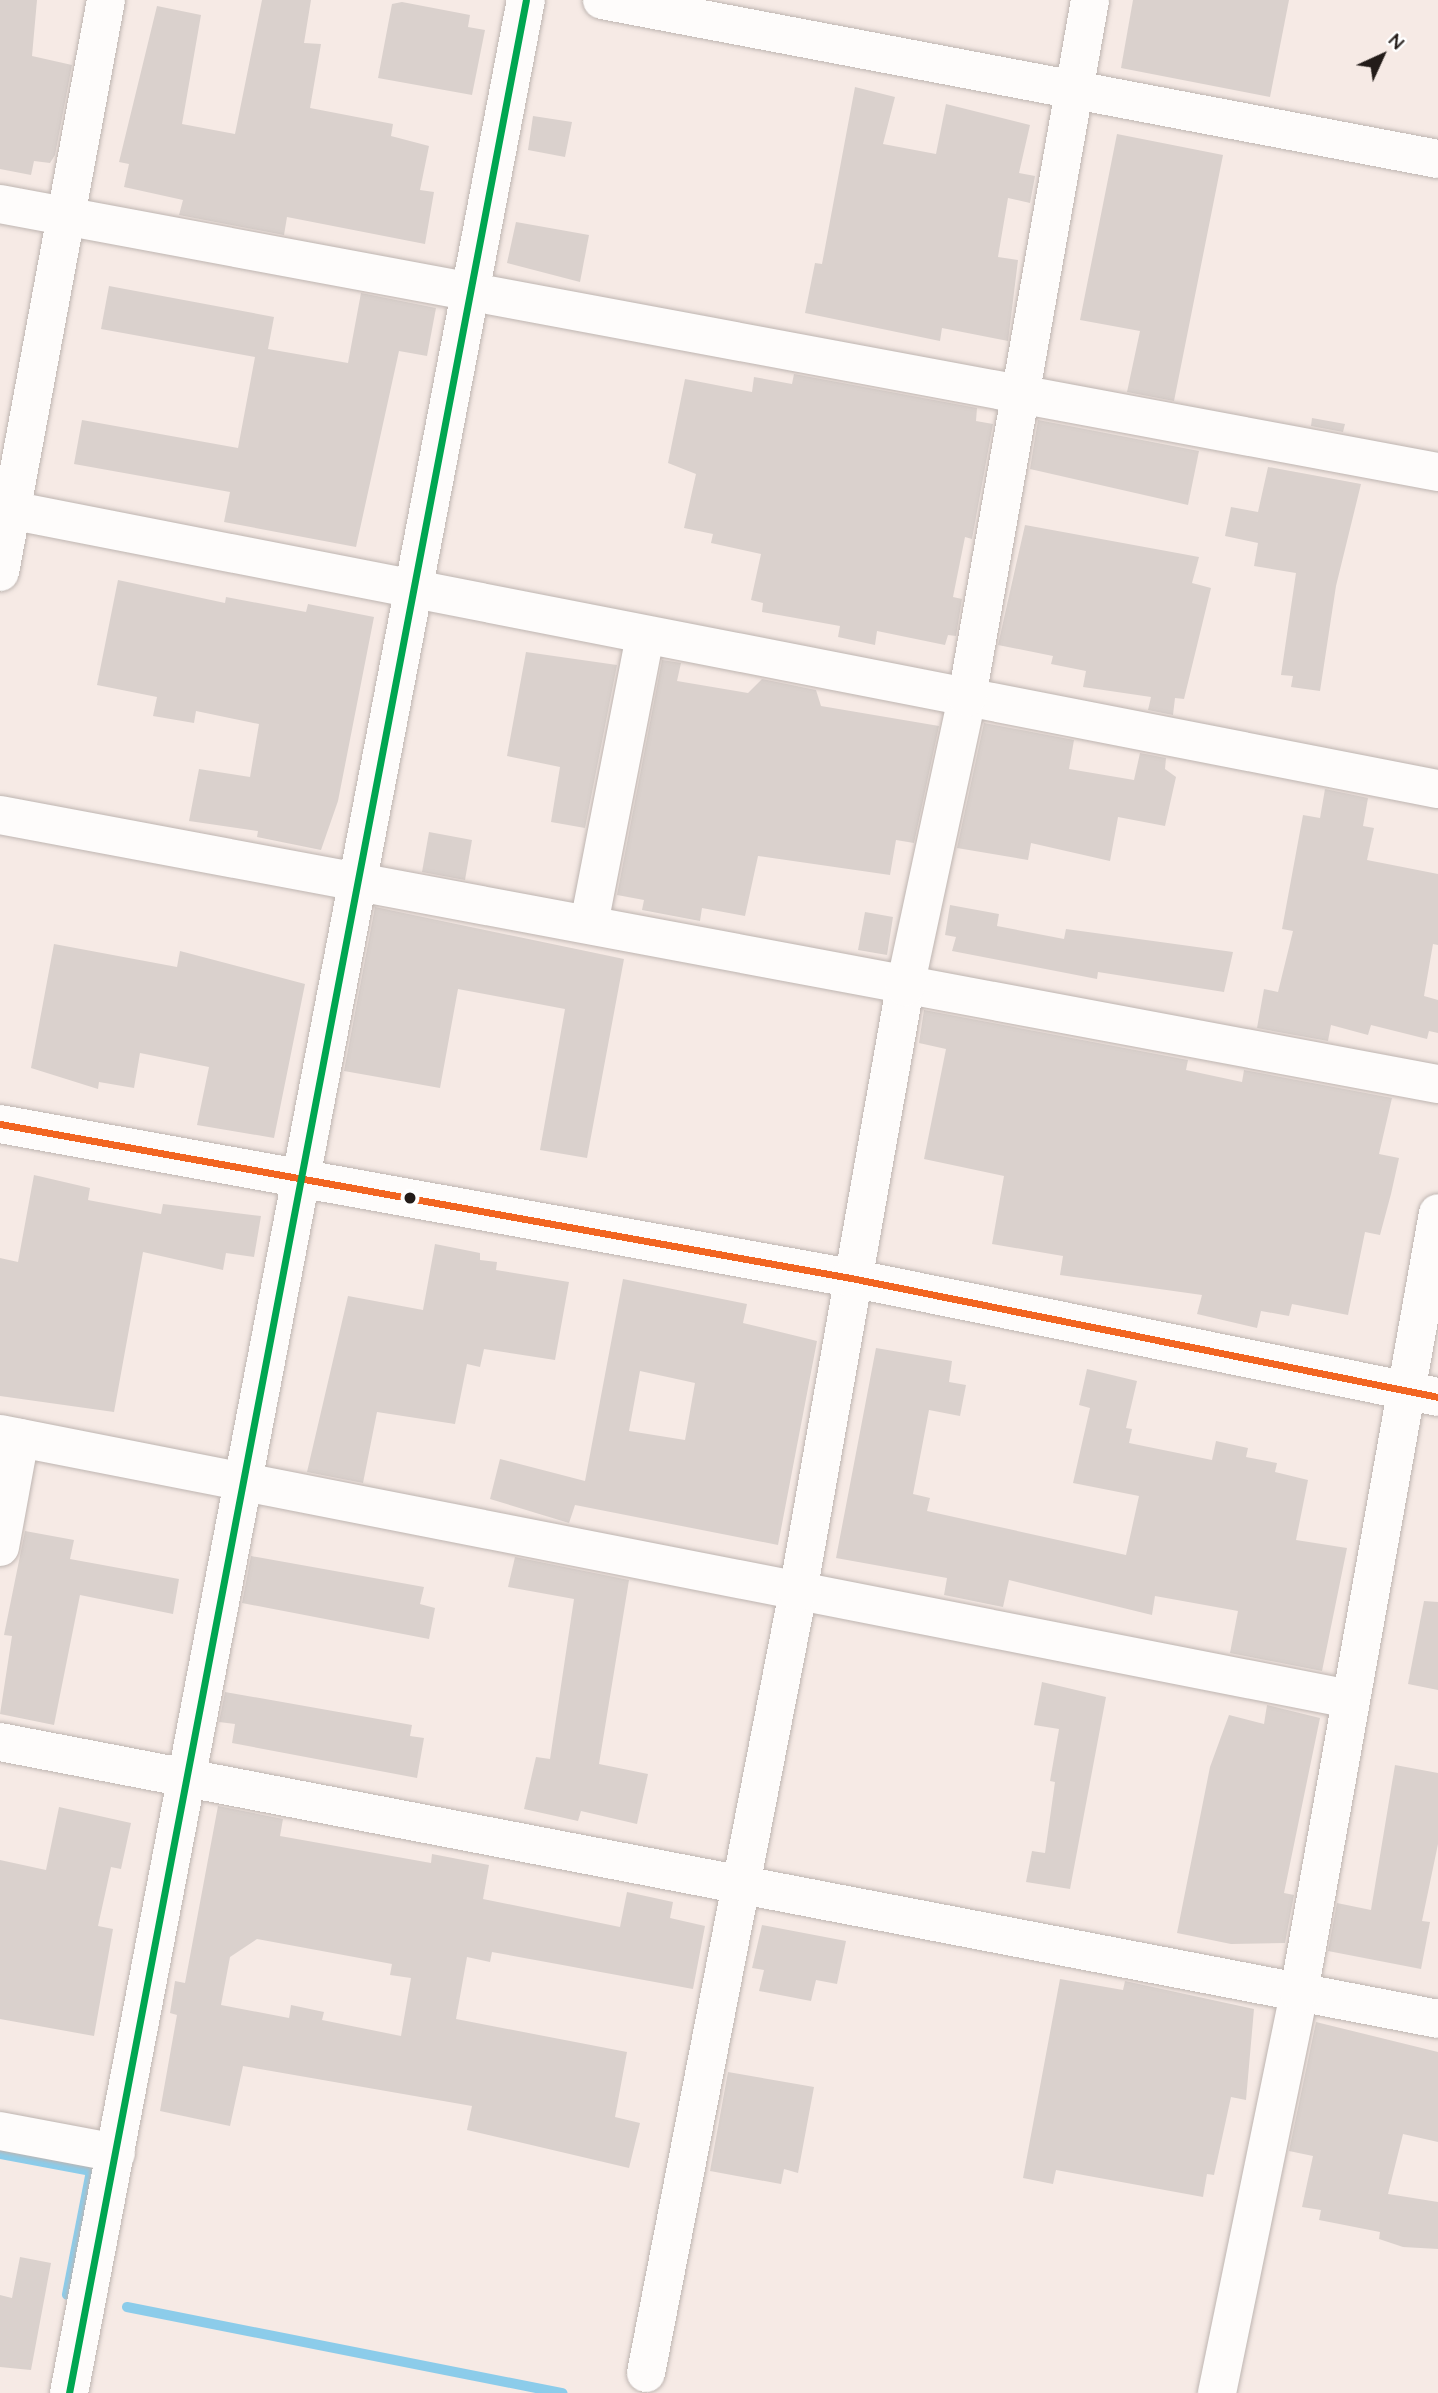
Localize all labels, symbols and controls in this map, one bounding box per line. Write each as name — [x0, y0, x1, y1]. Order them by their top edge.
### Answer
north arrow — [1347, 21, 1417, 91]
text: N — [1383, 28, 1410, 55]
unlabelled marker — [403, 1191, 417, 1205]

